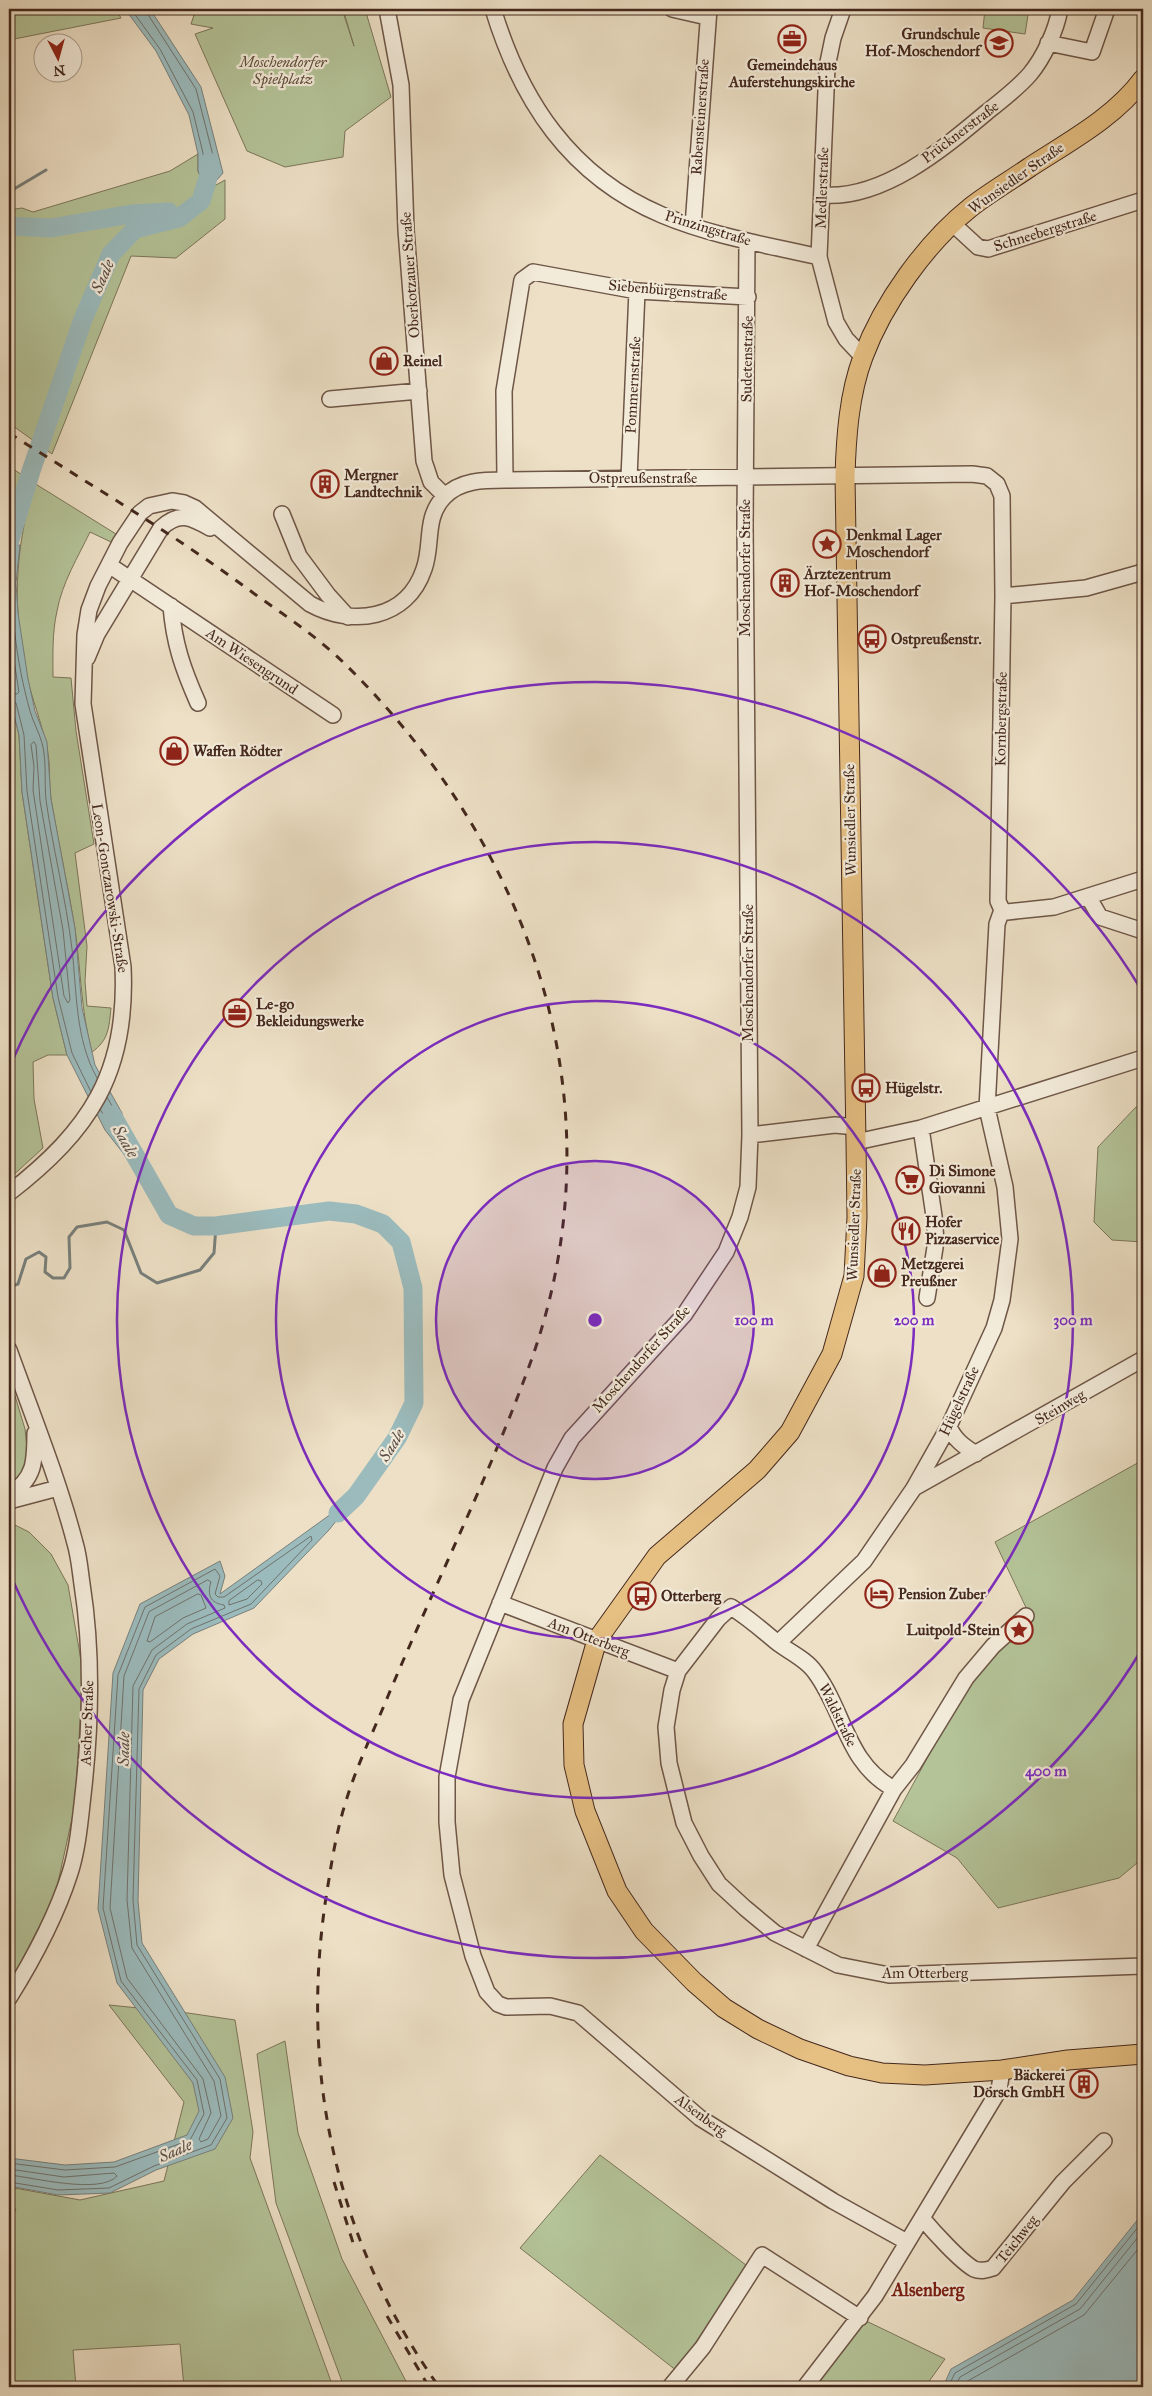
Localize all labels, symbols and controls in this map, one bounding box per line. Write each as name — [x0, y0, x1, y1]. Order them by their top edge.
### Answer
office icon: Gemeindehaus Auferstehungskirche — [777, 24, 807, 54]
place label: Grundschule Hof-Moschendorf — [865, 25, 983, 60]
school or university icon: Grundschule Hof-Moschendorf — [984, 28, 1014, 58]
north arrow — [32, 32, 82, 82]
park label: Moschendorfer Spielplatz — [237, 53, 327, 89]
place label: Gemeindehaus Auferstehungskirche — [728, 56, 856, 92]
street label: Rabensteinerstraße — [687, 58, 713, 176]
text: N — [52, 61, 66, 80]
street label: Prücknerstraße — [918, 97, 1002, 167]
street label: Wunsiedler Straße — [965, 138, 1067, 218]
street label: Medlerstraße — [812, 147, 832, 229]
street label: Prinzingstraße — [663, 206, 753, 250]
street label: Schneebergstraße — [991, 207, 1099, 255]
street label: Oberkotzauer Straße — [397, 211, 423, 339]
water label: Saale — [86, 256, 119, 297]
street label: Siebenbürgenstraße — [608, 276, 728, 304]
street label: Sudetenstraße — [737, 315, 757, 403]
street label: Pommernstraße — [621, 336, 645, 434]
shop icon: Reinel — [369, 346, 399, 376]
place label: Reinel — [403, 352, 443, 370]
place label: Mergner Landtechnik — [344, 466, 423, 501]
building icon: Mergner Landtechnik — [310, 469, 340, 499]
street label: Ostpreußenstraße — [589, 469, 697, 487]
street label: Moschendorfer Straße — [736, 499, 754, 637]
place label: Denkmal Lager Moschendorf — [846, 526, 942, 561]
place icon: Denkmal Lager Moschendorf — [812, 529, 842, 559]
place label: Ärztezentrum Hof-Moschendorf — [803, 565, 922, 600]
building icon: Ärztezentrum Hof-Moschendorf — [770, 568, 800, 598]
street label: Am Wiesengrund — [202, 623, 302, 699]
bus stop icon: Ostpreußenstr. — [857, 624, 887, 654]
place label: Ostpreußenstr. — [891, 630, 982, 649]
street label: Kornbergstraße — [991, 672, 1011, 766]
shop icon: Waffen Rödter — [159, 736, 189, 766]
place label: Waffen Rödter — [193, 742, 283, 760]
street label: Wunsiedler Straße — [840, 764, 860, 876]
street label: Leon-Gonczarowski-Straße — [88, 802, 132, 974]
street label: Moschendorfer Straße — [739, 904, 757, 1042]
place label: Le-go Bekleidungswerke — [256, 995, 365, 1031]
office icon: Le-go Bekleidungswerke — [222, 998, 252, 1028]
bus stop icon: Hügelstr. — [851, 1073, 881, 1103]
place label: Hügelstr. — [885, 1079, 942, 1098]
water label: Saale — [108, 1121, 143, 1162]
place label: Di Simone Giovanni — [929, 1162, 996, 1197]
supermarket icon: Di Simone Giovanni — [895, 1165, 925, 1195]
street label: Wunsiedler Straße — [843, 1169, 865, 1281]
place label: Hofer Pizzaservice — [925, 1213, 1000, 1248]
restaurant icon: Hofer Pizzaservice — [891, 1216, 921, 1246]
place label: Metzgerei Preußner — [901, 1255, 965, 1290]
shop icon: Metzgerei Preußner — [867, 1258, 897, 1288]
street label: Moschendorfer Straße — [588, 1302, 694, 1416]
centre of rings — [586, 1311, 604, 1329]
text: 100 m — [734, 1311, 774, 1329]
text: 200 m — [894, 1311, 935, 1329]
text: 300 m — [1053, 1311, 1093, 1330]
street label: Hügelstraße — [935, 1363, 983, 1439]
street label: Steinweg — [1032, 1385, 1089, 1429]
water label: Saale — [374, 1425, 409, 1466]
hotel icon: Pension Zuber — [864, 1579, 894, 1609]
bus stop icon: Otterberg — [627, 1581, 657, 1611]
place label: Pension Zuber — [898, 1585, 986, 1603]
place label: Otterberg — [661, 1587, 722, 1606]
street label: Am Otterberg — [545, 1613, 633, 1661]
place icon: Luitpold-Stein — [1004, 1615, 1034, 1645]
place label: Luitpold-Stein — [906, 1621, 1001, 1640]
street label: Ascher Straße — [76, 1680, 97, 1767]
street label: Waldstraße — [815, 1680, 861, 1750]
water label: Saale — [114, 1731, 133, 1767]
text: 400 m — [1025, 1762, 1067, 1781]
street label: Am Otterberg — [881, 1964, 969, 1982]
place label: Bäckerei Dörsch GmbH — [973, 2066, 1066, 2101]
building icon: Bäckerei Dörsch GmbH — [1069, 2069, 1099, 2099]
street label: Alsenberg — [671, 2089, 731, 2141]
water label: Saale — [155, 2134, 196, 2166]
street label: Teichweg — [992, 2210, 1042, 2267]
district label: Alsenberg — [891, 2279, 965, 2302]

